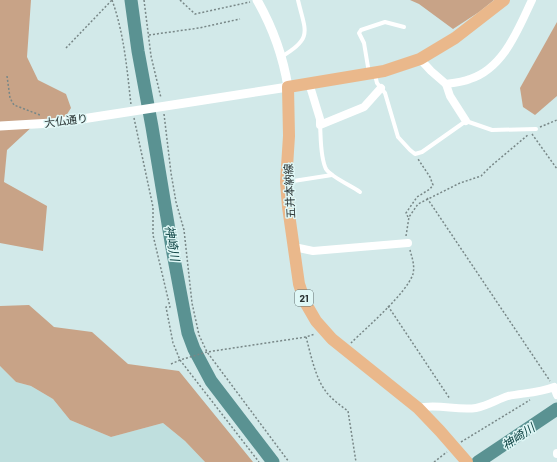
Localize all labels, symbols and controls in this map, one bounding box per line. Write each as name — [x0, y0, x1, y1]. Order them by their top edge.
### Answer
street label: 大仏通り — [43, 111, 89, 129]
street label: 五井本納線 — [281, 163, 297, 219]
water label: 神崎川 — [163, 224, 183, 264]
road number: 21 — [295, 290, 313, 306]
water label: 神崎川 — [499, 419, 538, 452]

